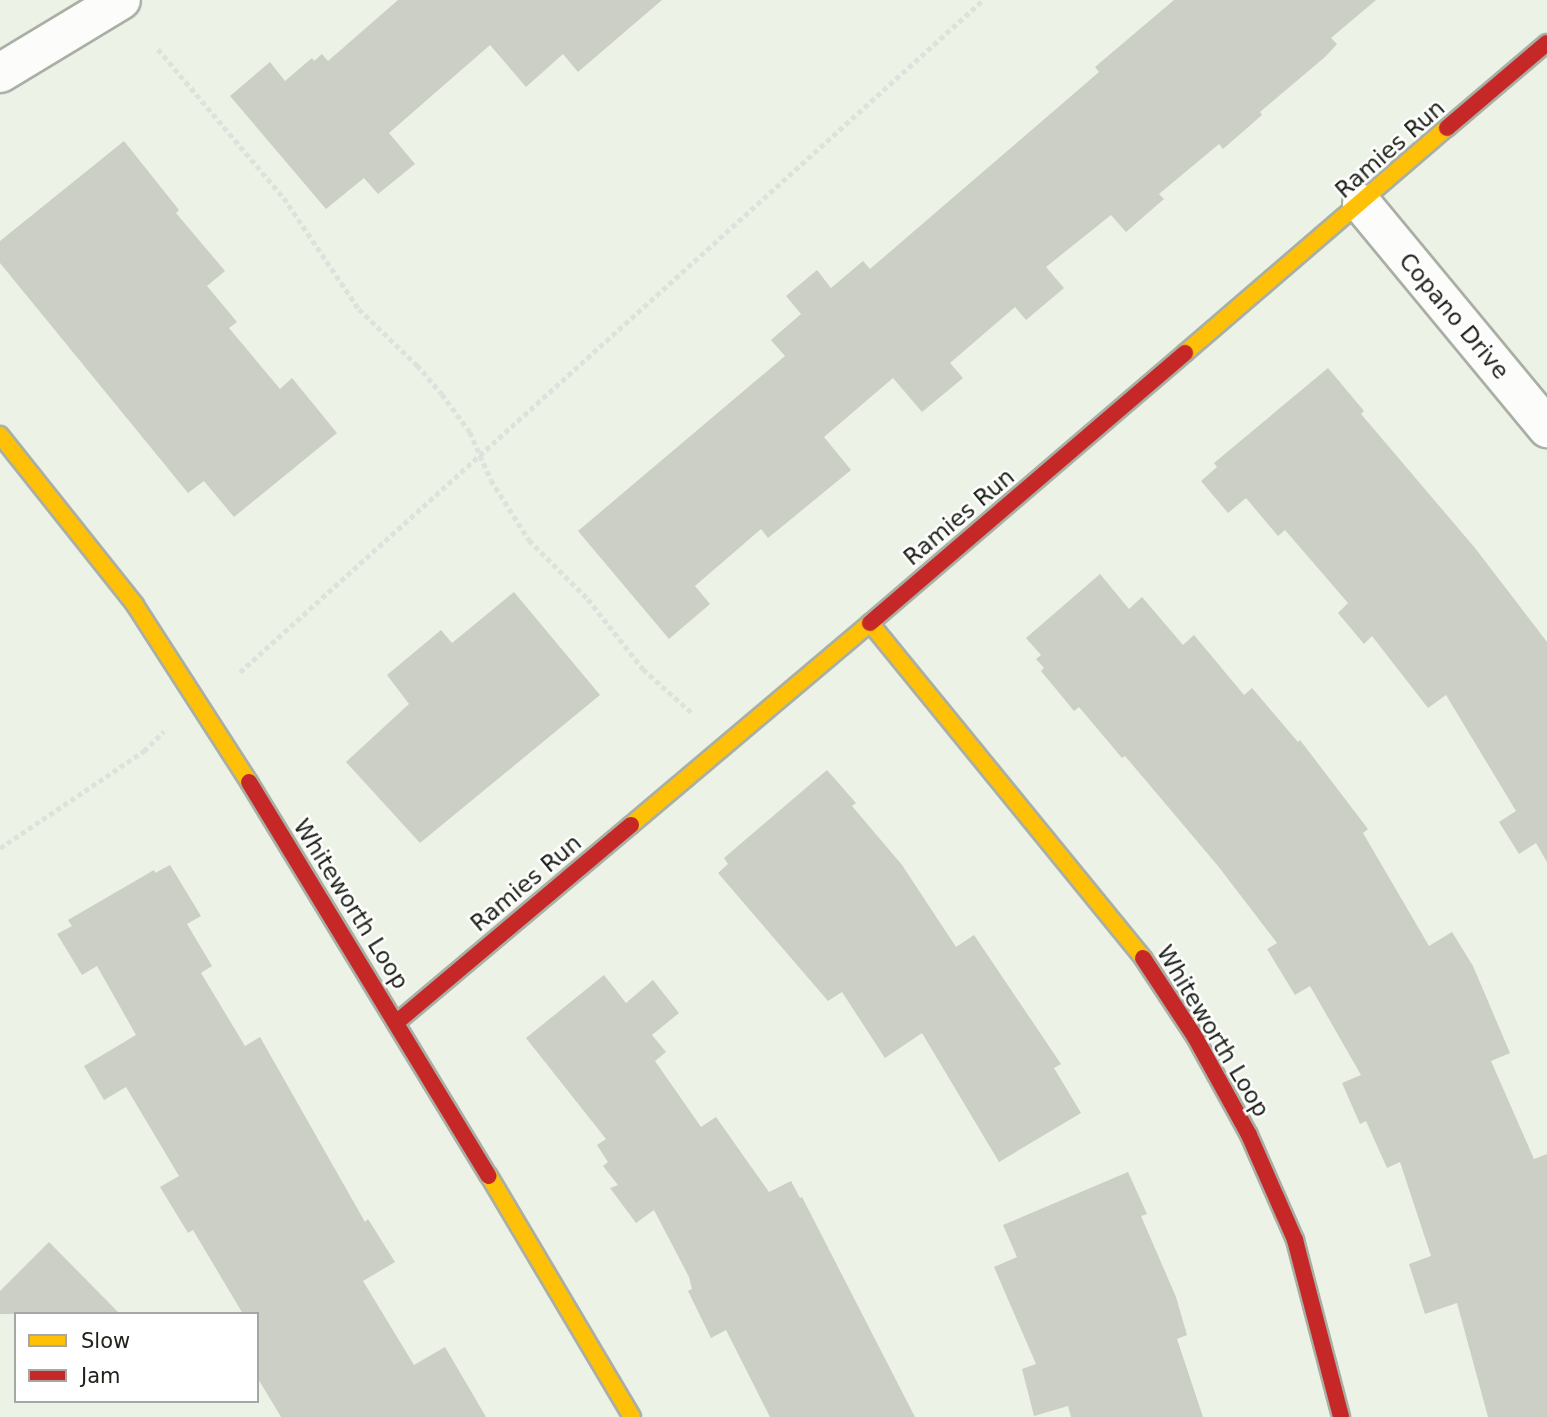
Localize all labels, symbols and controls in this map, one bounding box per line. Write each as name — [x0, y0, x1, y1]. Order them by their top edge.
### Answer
street label: Ramies Run — [1330, 94, 1450, 204]
street label: Copano Drive — [1393, 247, 1515, 385]
street label: Ramies Run — [898, 463, 1020, 571]
street label: Whiteworth Loop — [288, 814, 414, 994]
street label: Ramies Run — [465, 829, 587, 937]
street label: Whiteworth Loop — [1151, 940, 1275, 1122]
legend — [14, 1312, 259, 1403]
text: Slow — [81, 1329, 130, 1353]
text: Jam — [81, 1364, 121, 1388]

